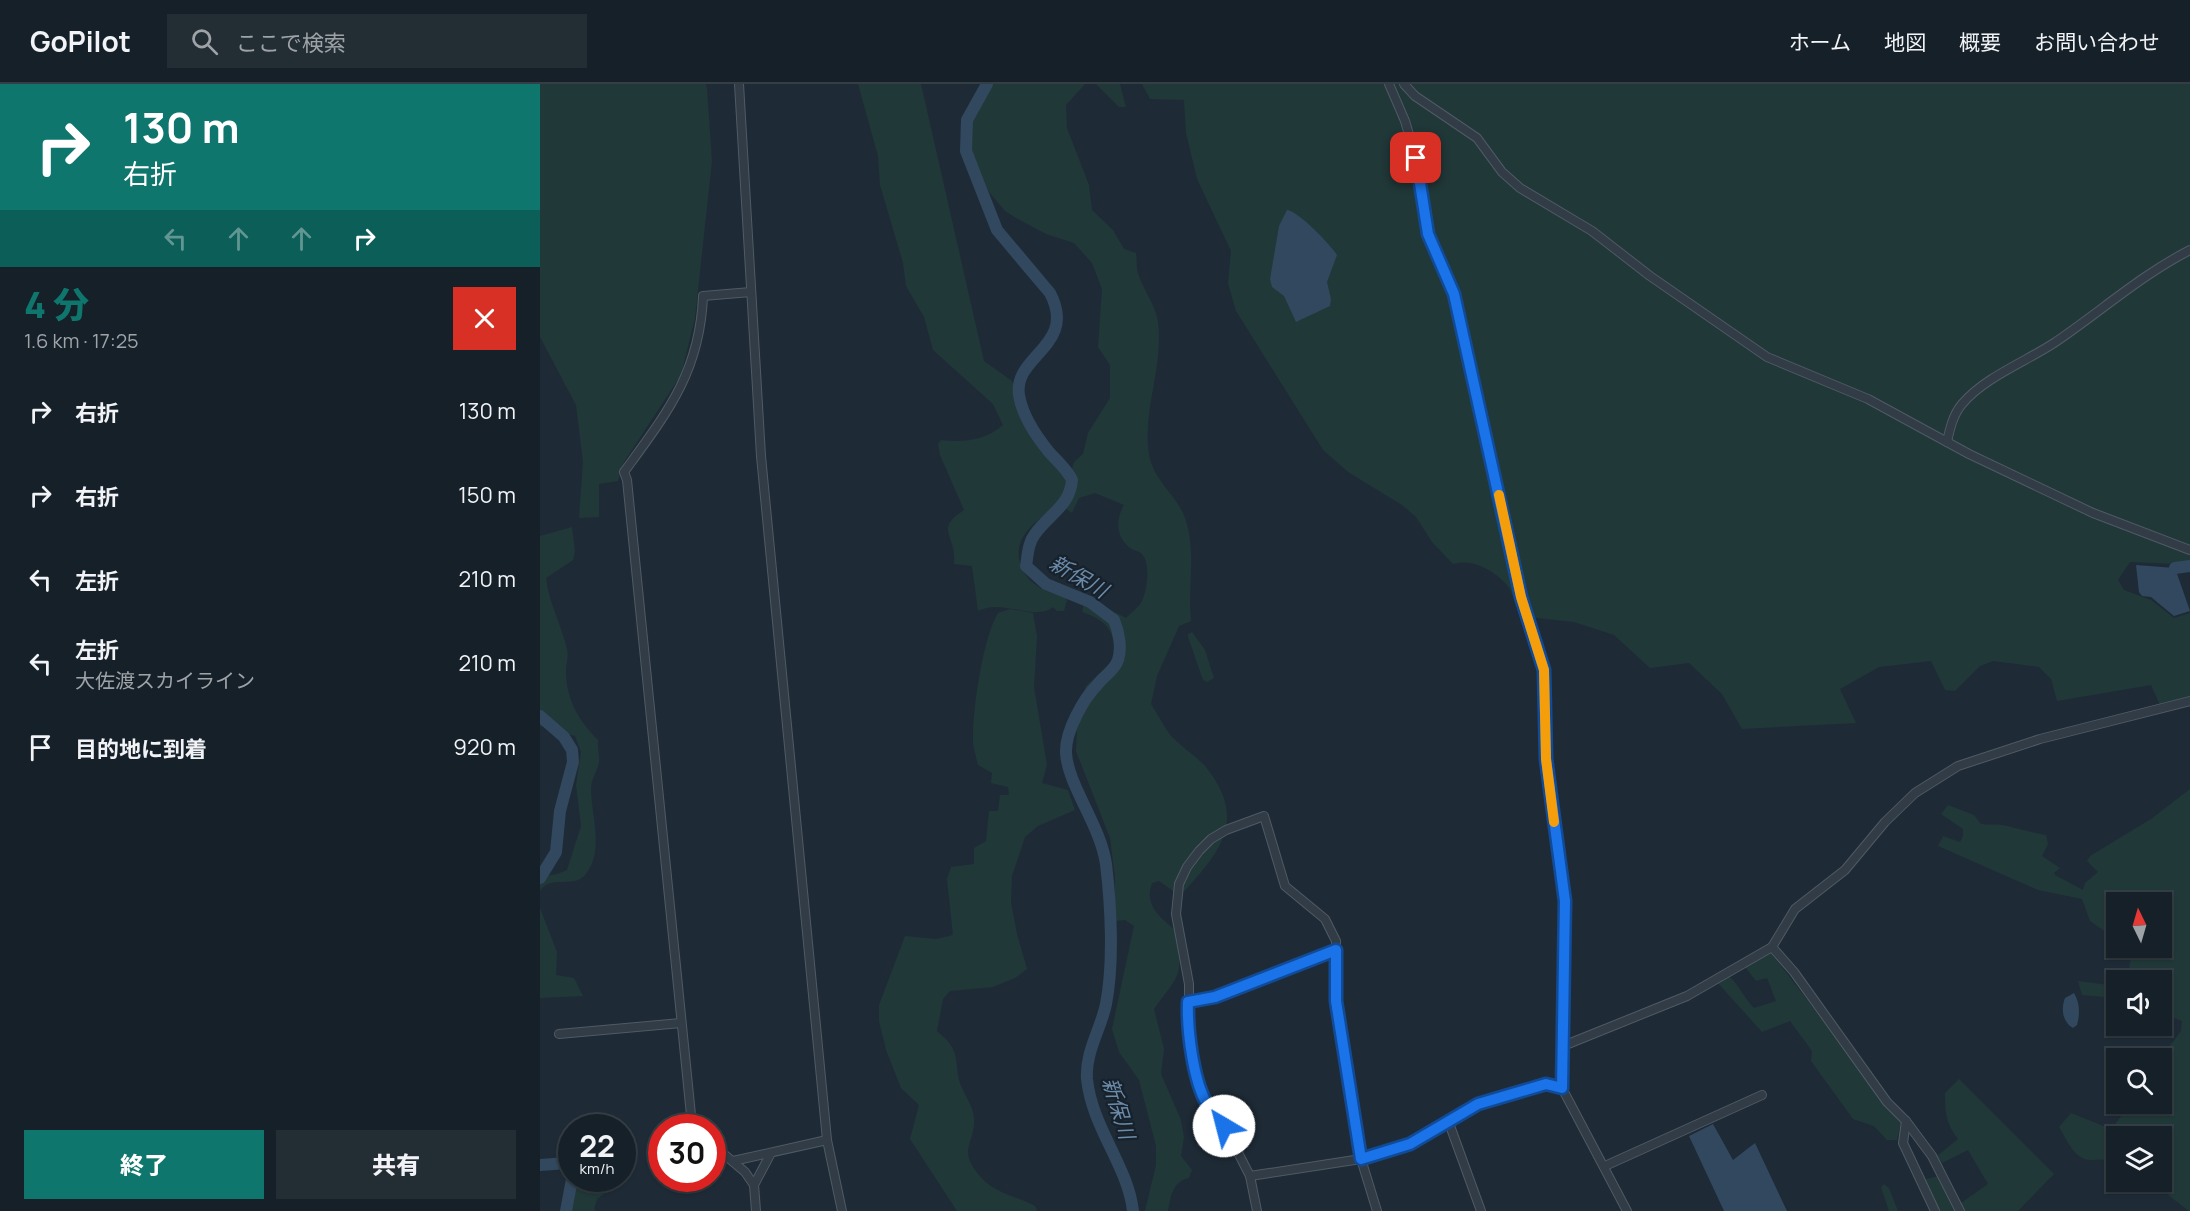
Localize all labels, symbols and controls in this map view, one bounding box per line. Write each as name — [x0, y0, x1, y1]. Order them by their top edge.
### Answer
search box — [167, 14, 587, 68]
text: GoPilot — [30, 22, 131, 60]
icon: search — [188, 25, 221, 58]
text: ここで検索 — [236, 28, 346, 58]
text: ホーム — [1789, 28, 1851, 56]
text: 地図 — [1884, 28, 1926, 56]
text: 概要 — [1959, 28, 2001, 56]
text: お問い合わせ — [2034, 28, 2160, 56]
text: 130 m — [123, 98, 240, 156]
icon: right — [24, 108, 102, 186]
pin — [1390, 132, 1441, 183]
icon: arrive — [1399, 141, 1432, 174]
text: 右折 — [123, 155, 177, 192]
icon: left — [159, 222, 192, 255]
icon: ahead — [222, 222, 255, 255]
icon: ahead — [285, 222, 318, 255]
icon: right — [348, 222, 381, 255]
text: 4 分 — [24, 280, 89, 329]
button: close — [453, 287, 516, 350]
text: 1.6 km · 17:25 — [24, 327, 139, 354]
icon: right — [24, 395, 57, 428]
text: 130 m — [459, 396, 516, 426]
text: 右折 — [75, 398, 119, 428]
icon: right — [24, 479, 57, 512]
text: 150 m — [458, 480, 516, 510]
text: 右折 — [75, 482, 119, 512]
water label: 新保川 — [1045, 548, 1115, 605]
icon: left — [24, 563, 57, 596]
text: 210 m — [458, 564, 516, 594]
text: 左折 — [75, 566, 119, 596]
text: 左折 — [75, 635, 119, 665]
icon: left — [24, 647, 57, 680]
text: 210 m — [458, 648, 516, 678]
text: 大佐渡スカイライン — [75, 667, 255, 694]
icon: arrive — [24, 731, 57, 764]
text: 920 m — [453, 732, 516, 762]
text: 目的地に到着 — [75, 734, 207, 764]
north arrow — [2106, 892, 2172, 958]
map controls — [2106, 892, 2172, 1192]
button: sound — [2106, 970, 2172, 1036]
button: search — [2106, 1048, 2172, 1114]
water label: 新保川 — [1096, 1074, 1142, 1144]
position arrow — [1192, 1094, 1256, 1158]
speed limit sign: 30 — [648, 1114, 726, 1192]
text: 22 — [579, 1125, 615, 1166]
button: layers — [2106, 1126, 2172, 1192]
button: 終了 — [24, 1130, 264, 1199]
button: 共有 — [276, 1130, 516, 1199]
text: km/h — [580, 1158, 614, 1179]

